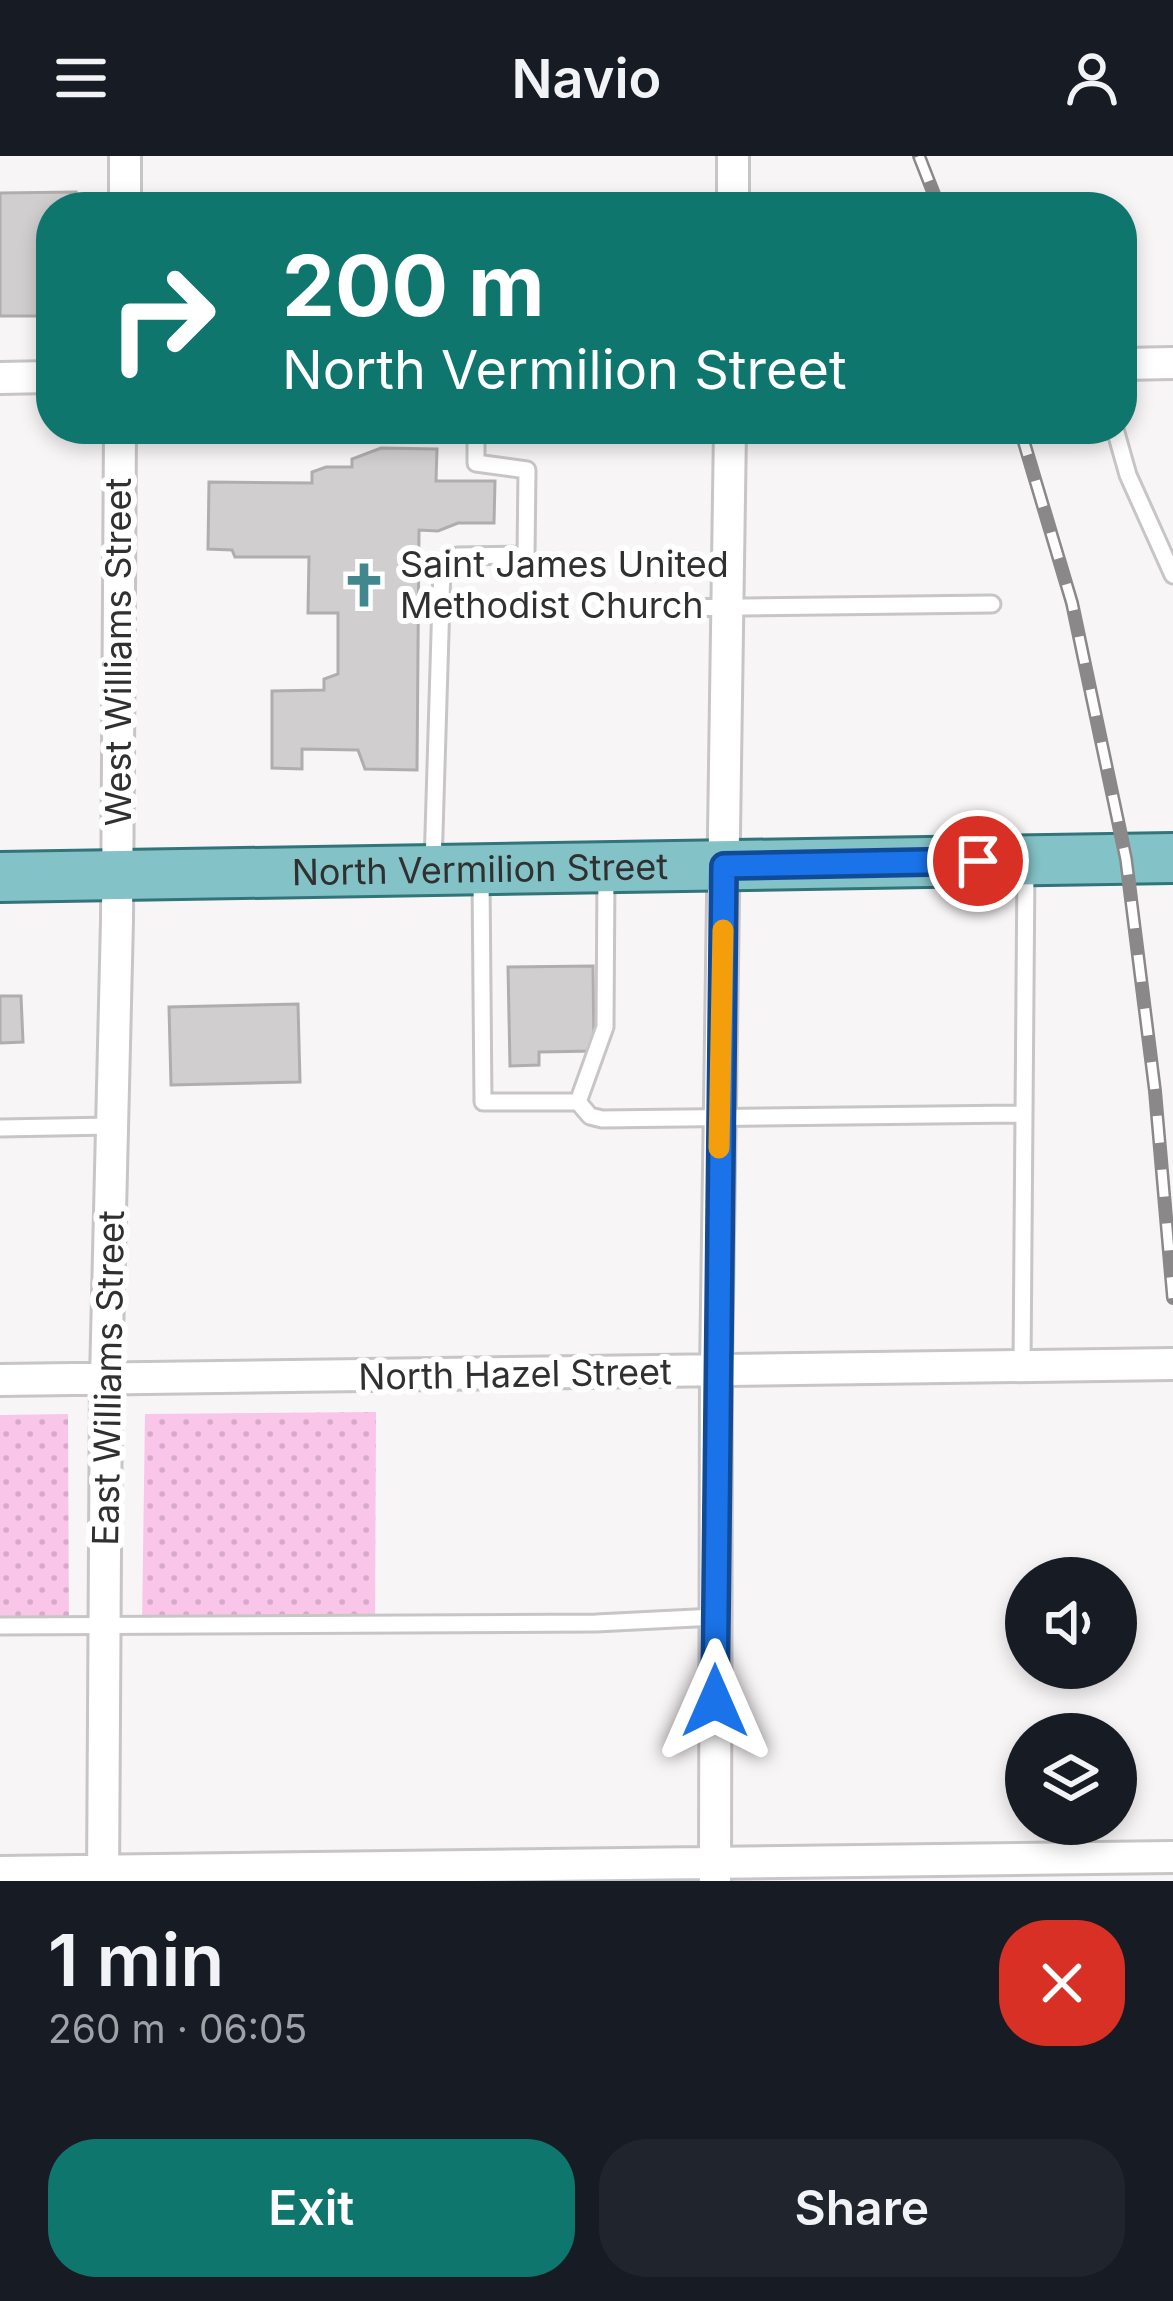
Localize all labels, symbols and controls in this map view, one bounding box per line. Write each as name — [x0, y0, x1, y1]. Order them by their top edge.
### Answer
icon: menu — [48, 45, 114, 111]
icon: person — [1059, 45, 1125, 111]
text: Navio — [512, 46, 661, 111]
text: 200 m — [282, 235, 545, 336]
icon: right — [84, 240, 240, 396]
text: North Vermilion Street — [282, 337, 847, 402]
street label: West Williams Street — [96, 478, 140, 826]
place label: Saint James United Methodist Church — [400, 542, 729, 627]
church icon: Saint James United Methodist Church — [339, 560, 389, 610]
pin — [927, 810, 1029, 912]
icon: arrive — [945, 828, 1011, 894]
street label: North Vermilion Street — [291, 844, 669, 894]
street label: East Williams Street — [83, 1210, 133, 1546]
street label: North Hazel Street — [358, 1349, 672, 1399]
map controls — [1005, 1557, 1137, 1845]
button: sound — [1005, 1557, 1137, 1689]
position arrow — [652, 1638, 778, 1764]
button: layers — [1005, 1713, 1137, 1845]
text: 1 min — [48, 1916, 224, 2003]
button: close — [999, 1920, 1125, 2046]
text: 260 m · 06:05 — [48, 2005, 307, 2052]
button: Exit — [48, 2139, 575, 2277]
button: Share — [599, 2139, 1125, 2277]

